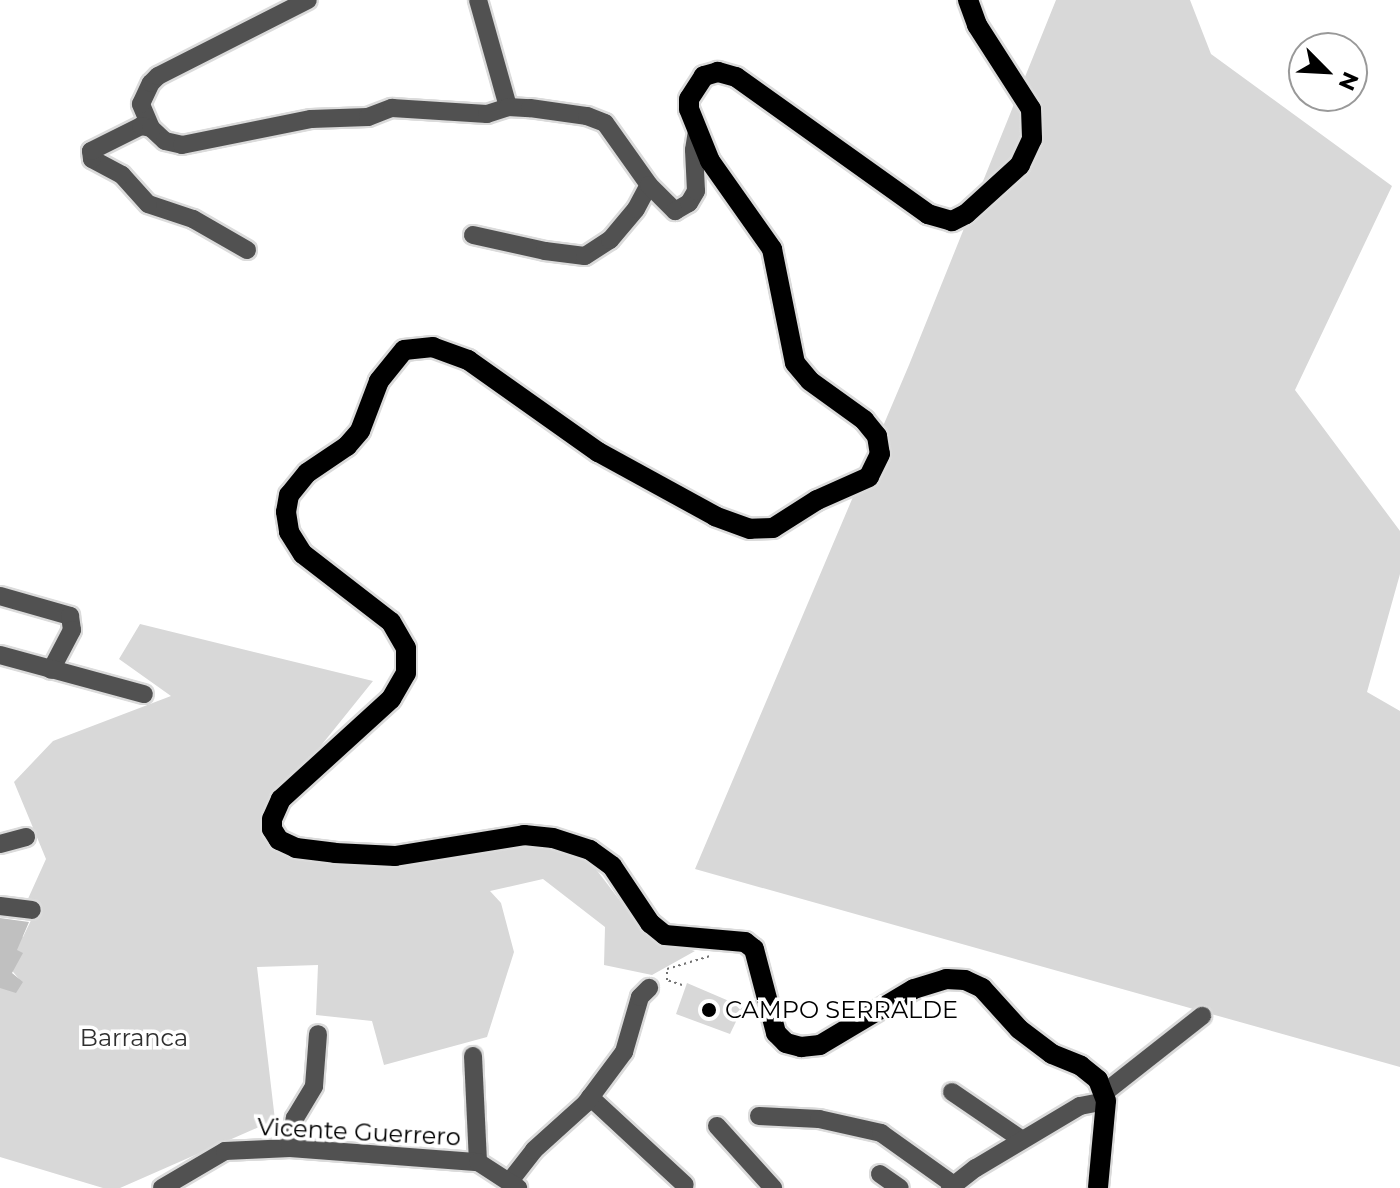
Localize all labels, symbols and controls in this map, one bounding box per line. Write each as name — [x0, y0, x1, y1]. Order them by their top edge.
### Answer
north arrow — [1288, 32, 1368, 112]
text: N — [1333, 68, 1365, 95]
place label: CAMPO SERRALDE — [725, 996, 958, 1024]
marker: CAMPO SERRALDE — [700, 1001, 718, 1019]
park label: Barranca — [80, 1024, 188, 1052]
street label: Vicente Guerrero — [257, 1112, 461, 1152]

